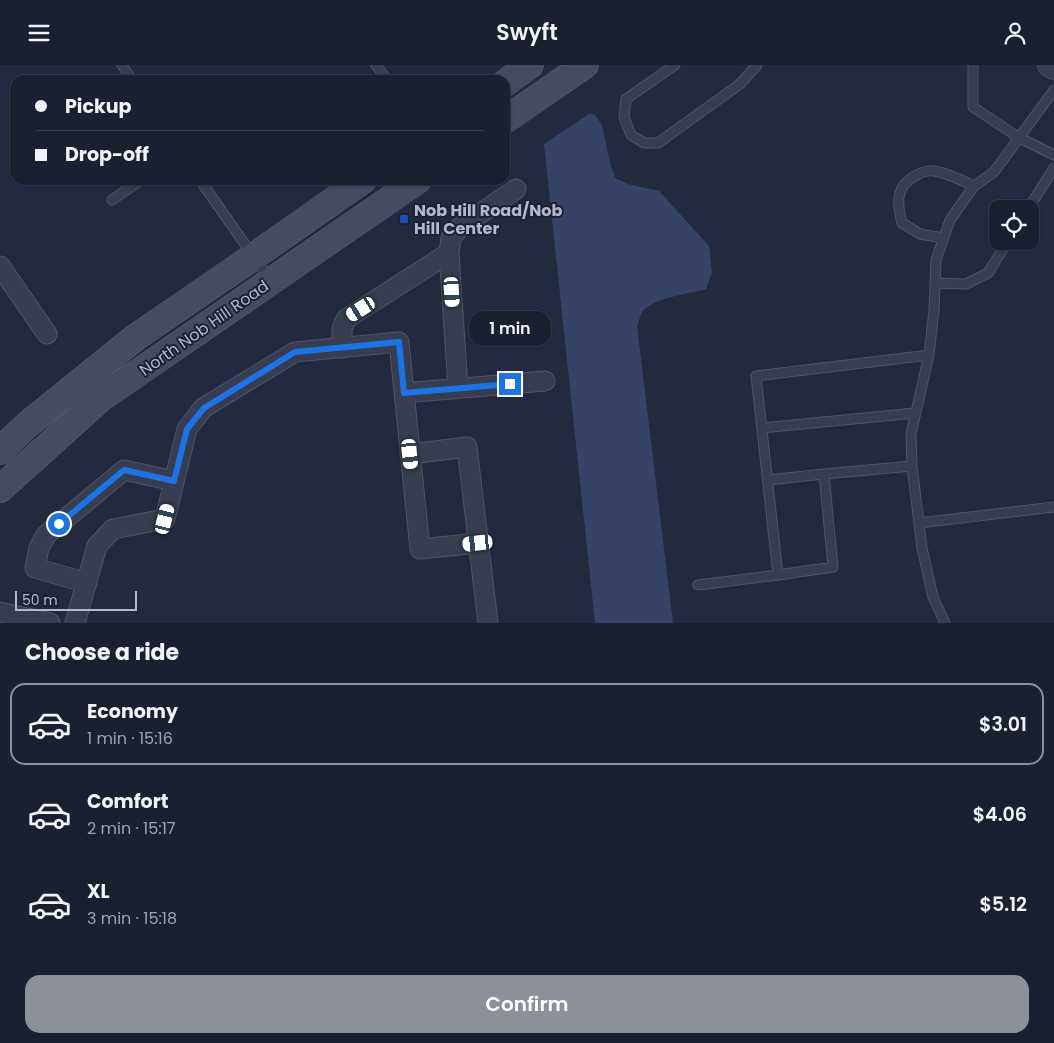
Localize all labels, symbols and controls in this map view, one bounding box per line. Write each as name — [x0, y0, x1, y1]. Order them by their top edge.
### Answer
text: Swyft — [496, 17, 558, 48]
icon: menu — [25, 19, 53, 47]
icon: person — [1001, 19, 1029, 47]
text: Pickup — [65, 93, 131, 120]
text: Drop-off — [65, 141, 149, 168]
place label: Nob Hill Road/Nob Hill Center — [414, 199, 563, 240]
map controls — [989, 200, 1039, 250]
button: locate — [989, 200, 1039, 250]
marker: Nob Hill Road/Nob Hill Center — [398, 213, 410, 225]
street label: North Nob Hill Road — [135, 275, 273, 381]
car — [443, 277, 460, 307]
car — [344, 295, 377, 323]
callout: 1 min — [469, 311, 551, 347]
text: 1 min — [489, 317, 531, 340]
route end — [499, 373, 521, 395]
car — [400, 438, 419, 470]
car — [154, 503, 175, 535]
route start — [48, 513, 70, 535]
car — [462, 534, 493, 552]
scale bar — [15, 588, 138, 611]
text: 50 m — [22, 590, 58, 610]
text: Choose a ride — [25, 637, 179, 668]
text: Economy — [87, 698, 178, 725]
icon: car — [27, 702, 72, 747]
text: $3.01 — [979, 711, 1027, 738]
text: 1 min · 15:16 — [87, 727, 173, 750]
text: Comfort — [87, 788, 169, 815]
icon: car — [27, 792, 72, 837]
text: $4.06 — [973, 801, 1027, 828]
text: 2 min · 15:17 — [87, 817, 176, 840]
text: XL — [87, 878, 110, 905]
icon: car — [27, 882, 72, 927]
text: $5.12 — [980, 891, 1027, 918]
text: 3 min · 15:18 — [87, 907, 177, 930]
button: Confirm — [25, 975, 1029, 1033]

